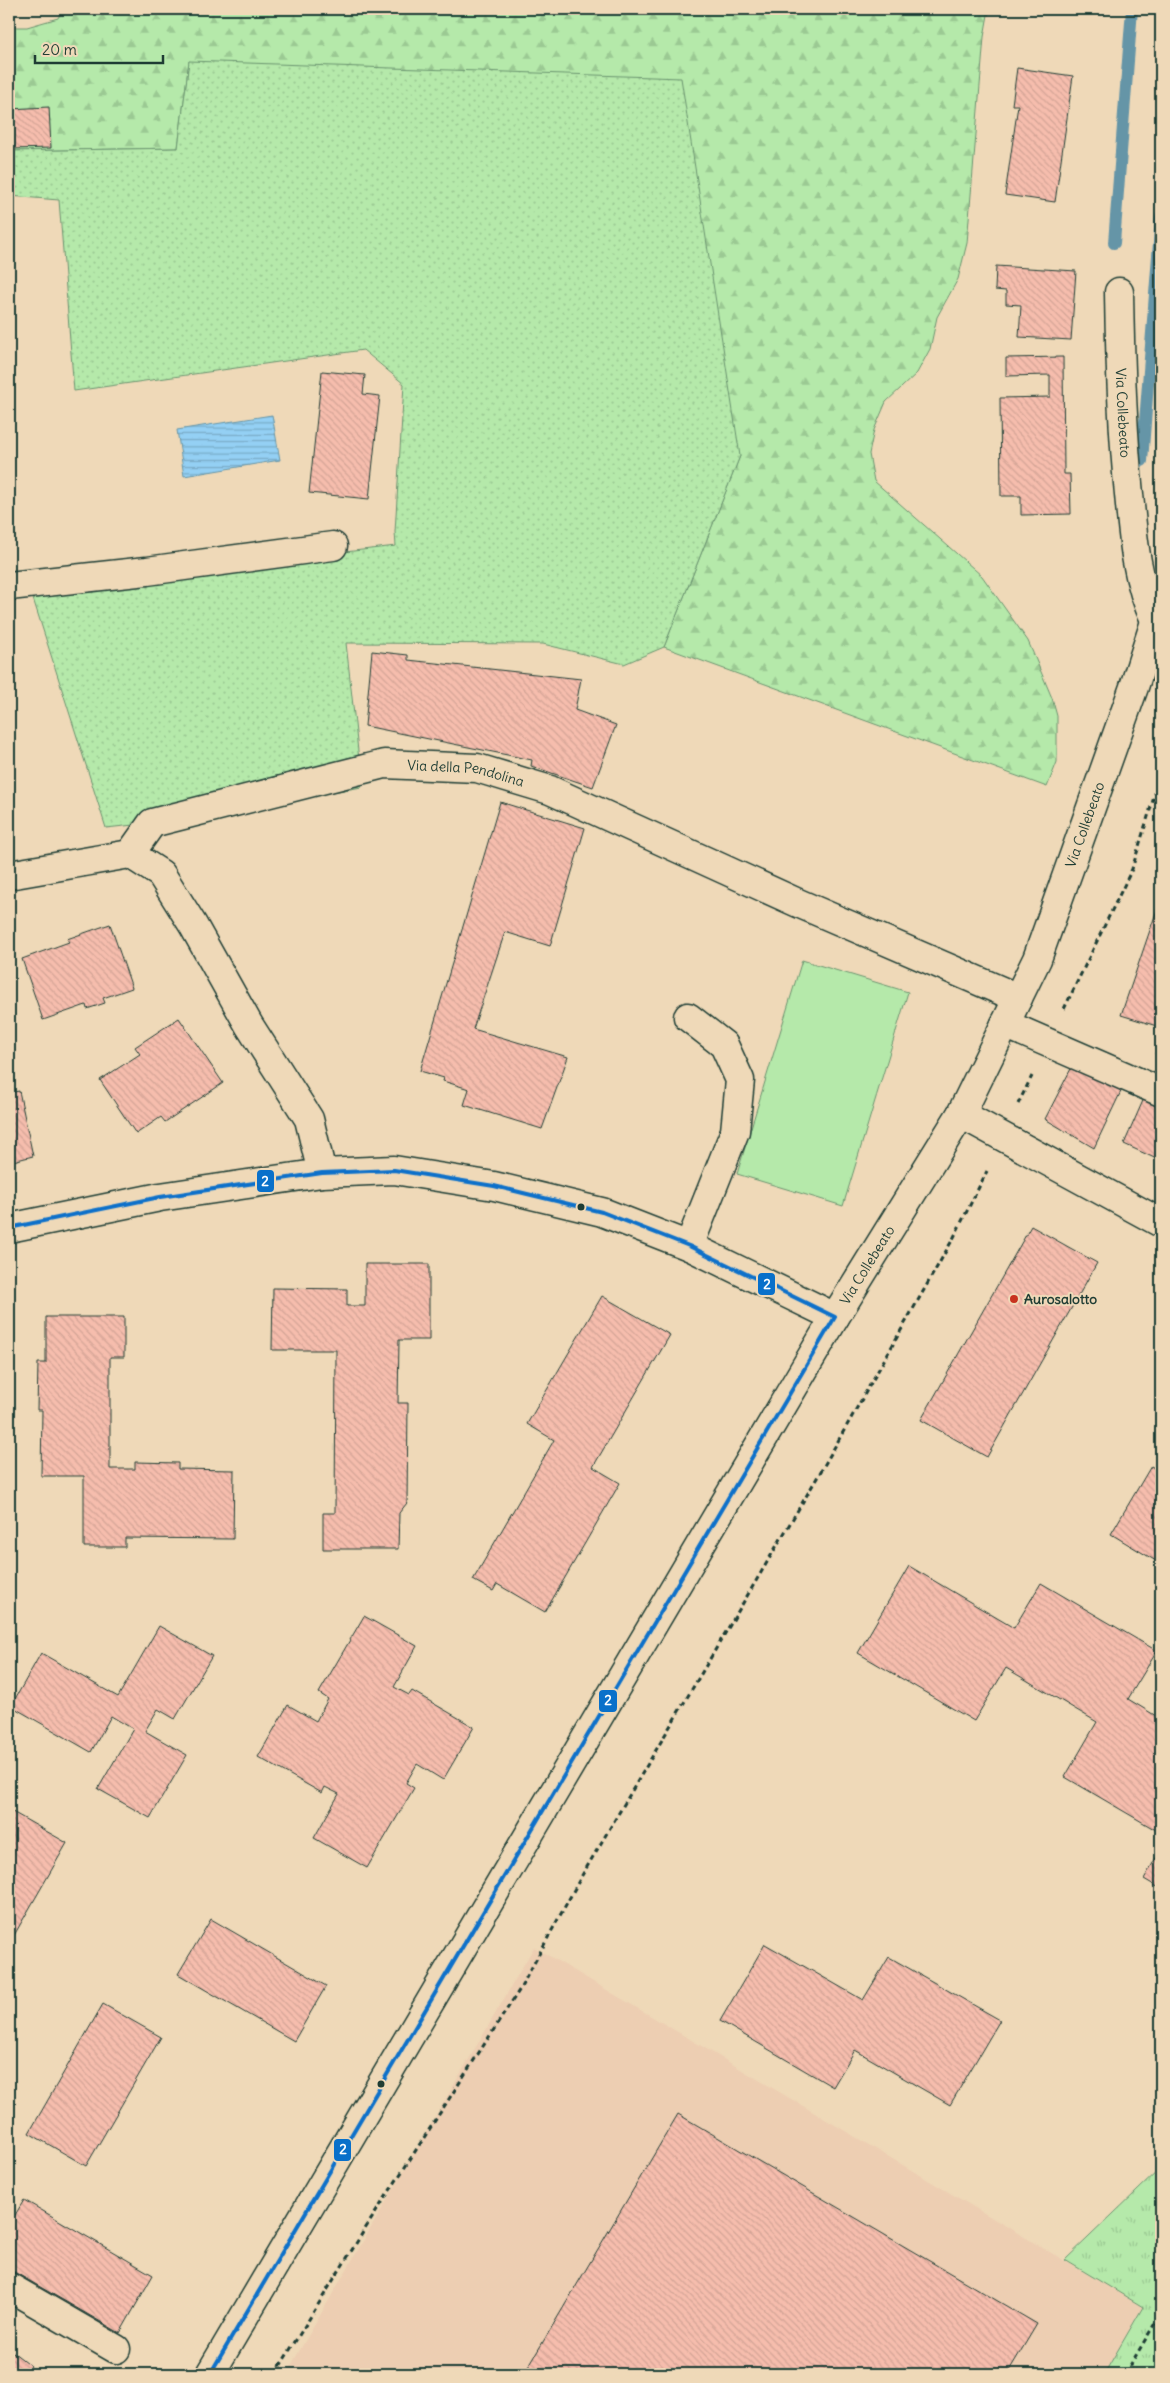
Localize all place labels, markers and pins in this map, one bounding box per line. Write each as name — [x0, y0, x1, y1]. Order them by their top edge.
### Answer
unlabelled marker — [576, 1202, 586, 1212]
place label: Aurosalotto — [1024, 1290, 1097, 1308]
marker: Aurosalotto — [1008, 1293, 1020, 1305]
unlabelled marker — [376, 2079, 386, 2089]

